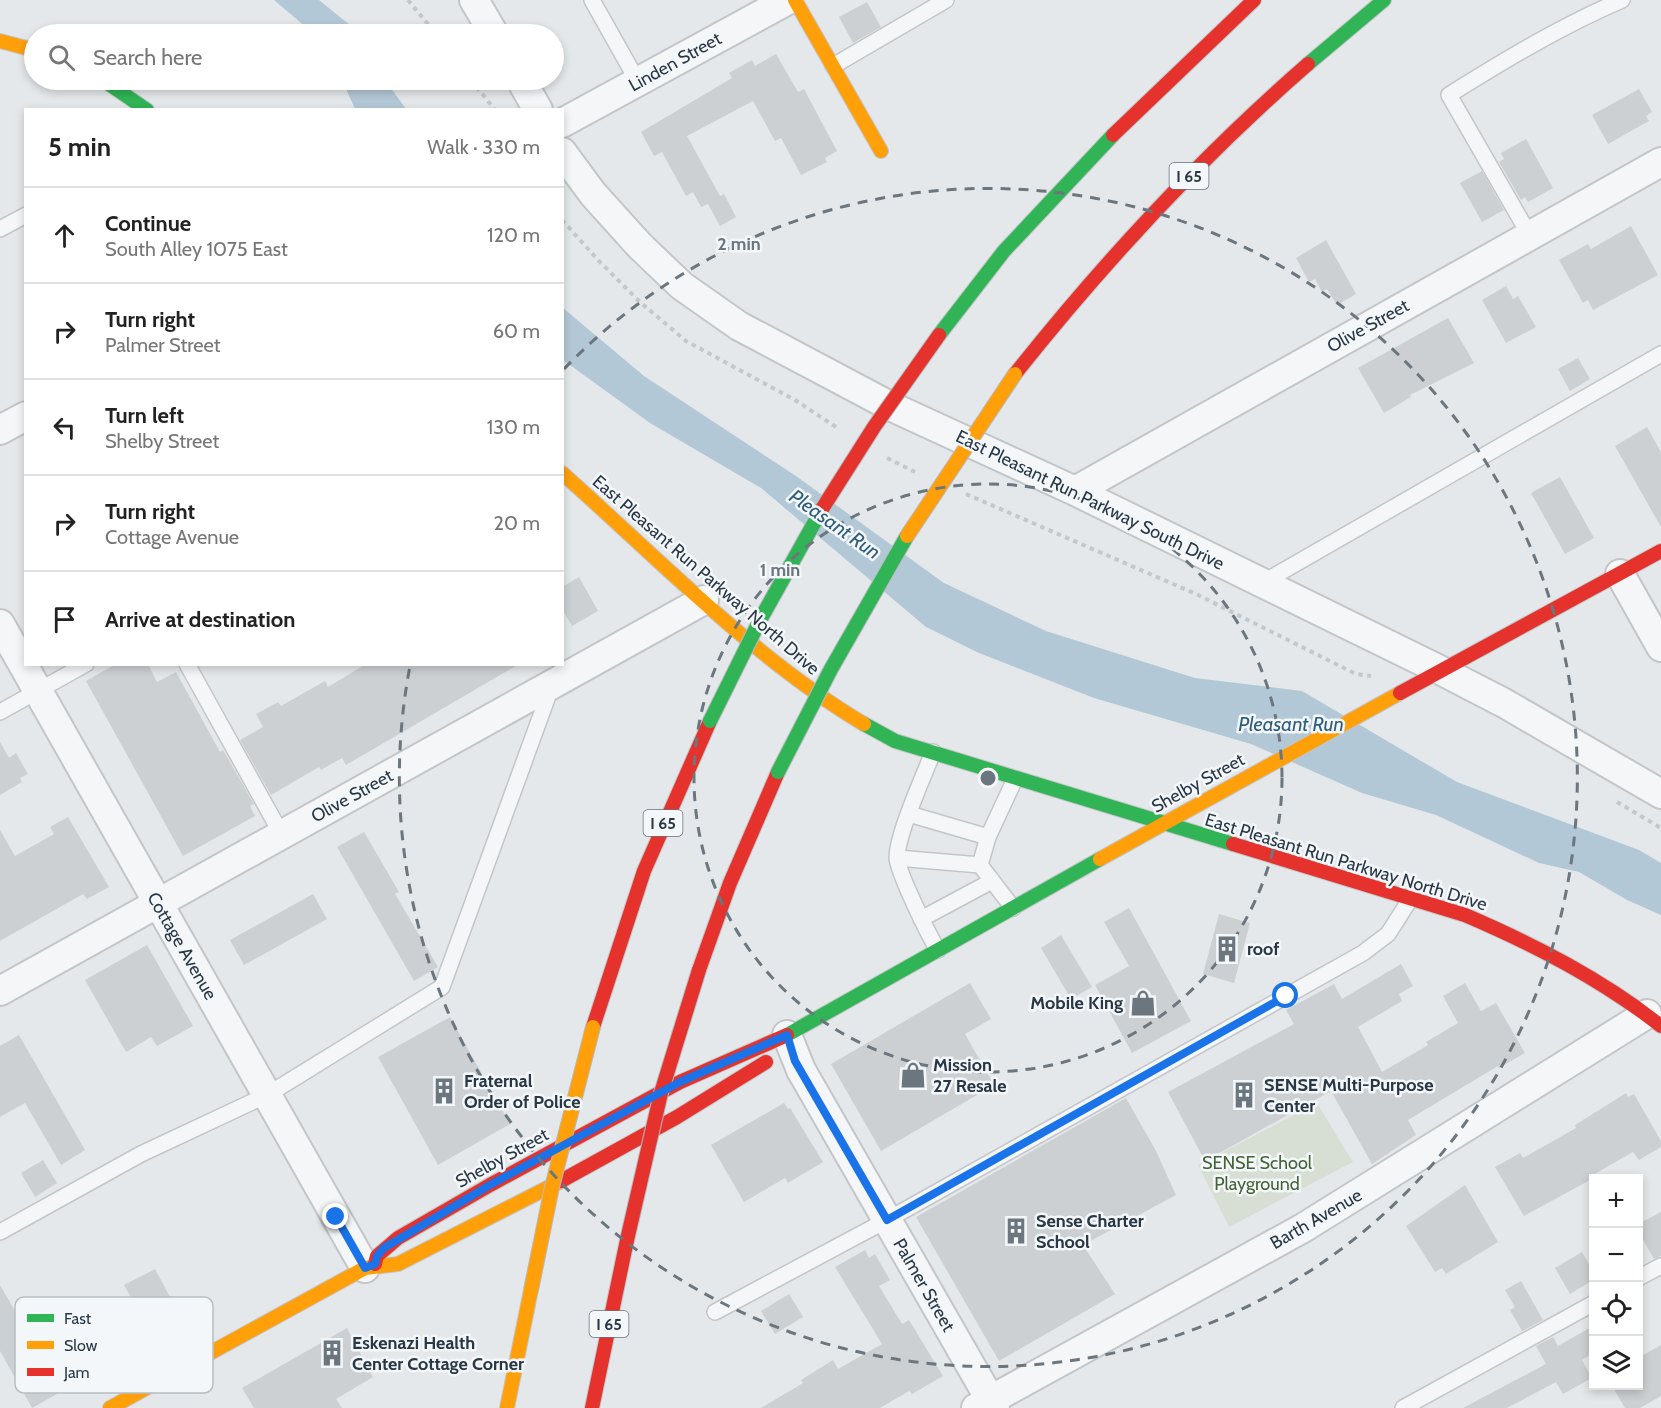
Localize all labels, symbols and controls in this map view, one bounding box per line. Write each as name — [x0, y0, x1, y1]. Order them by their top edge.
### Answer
search box — [24, 24, 564, 90]
street label: Linden Street — [625, 28, 725, 96]
icon: search — [45, 41, 78, 74]
text: Search here — [93, 44, 202, 71]
text: 5 min — [48, 131, 111, 163]
text: Walk · 330 m — [427, 135, 540, 159]
road number: I 65 — [1170, 163, 1208, 189]
text: Continue — [105, 210, 191, 237]
icon: ahead — [48, 219, 81, 252]
text: 120 m — [487, 223, 540, 247]
text: 2 min — [717, 233, 761, 255]
text: South Alley 1075 East — [105, 237, 288, 261]
street label: Olive Street — [1323, 295, 1413, 357]
text: Turn right — [105, 306, 195, 333]
icon: right — [48, 315, 81, 348]
text: 60 m — [493, 319, 540, 343]
text: Palmer Street — [105, 333, 220, 357]
text: Turn left — [105, 402, 184, 429]
icon: left — [48, 411, 81, 444]
text: 130 m — [487, 415, 540, 439]
street label: East Pleasant Run Parkway South Drive — [952, 425, 1228, 575]
text: Shelby Street — [105, 429, 219, 453]
street label: East Pleasant Run Parkway North Drive — [588, 470, 824, 680]
water label: Pleasant Run — [785, 484, 885, 564]
text: Turn right — [105, 498, 195, 525]
icon: right — [48, 507, 81, 540]
text: 20 m — [494, 511, 540, 535]
text: Cottage Avenue — [105, 525, 239, 549]
text: 1 min — [760, 559, 800, 581]
icon: arrive — [48, 603, 81, 636]
text: Arrive at destination — [105, 606, 295, 633]
water label: Pleasant Run — [1238, 712, 1344, 736]
street label: Shelby Street — [1148, 748, 1248, 818]
street label: Olive Street — [307, 765, 397, 827]
centre of rings — [978, 768, 998, 788]
street label: East Pleasant Run Parkway North Drive — [1202, 809, 1490, 915]
road number: I 65 — [644, 810, 682, 836]
street label: Cottage Avenue — [142, 888, 222, 1004]
building icon: roof — [1212, 934, 1242, 964]
place label: roof — [1247, 938, 1279, 960]
route start — [1272, 982, 1298, 1008]
shop icon: Mobile King — [1128, 988, 1158, 1018]
place label: Mobile King — [1030, 992, 1123, 1014]
place label: Mission 27 Resale — [933, 1054, 1006, 1097]
shop icon: Mission 27 Resale — [898, 1060, 928, 1090]
place label: Fraternal Order of Police — [464, 1070, 580, 1113]
place label: SENSE Multi-Purpose Center — [1264, 1074, 1433, 1117]
building icon: Fraternal Order of Police — [429, 1076, 459, 1106]
building icon: SENSE Multi-Purpose Center — [1229, 1080, 1259, 1110]
street label: Shelby Street — [452, 1123, 552, 1193]
park label: SENSE School Playground — [1202, 1152, 1313, 1195]
map controls — [1589, 1174, 1643, 1390]
button: + — [1589, 1174, 1643, 1228]
street label: Barth Avenue — [1266, 1184, 1366, 1254]
route end — [322, 1203, 348, 1229]
place label: Sense Charter School — [1036, 1210, 1144, 1253]
building icon: Sense Charter School — [1001, 1216, 1031, 1246]
button: − — [1589, 1228, 1643, 1282]
street label: Palmer Street — [888, 1234, 960, 1336]
button: locate — [1589, 1282, 1643, 1336]
legend — [15, 1297, 213, 1393]
text: Fast — [64, 1309, 92, 1328]
road number: I 65 — [590, 1311, 628, 1337]
place label: Eskenazi Health Center Cottage Corner — [352, 1332, 524, 1375]
text: Slow — [64, 1336, 98, 1355]
button: layers — [1589, 1336, 1643, 1390]
building icon: Eskenazi Health Center Cottage Corner — [317, 1338, 347, 1368]
text: Jam — [63, 1363, 90, 1382]

